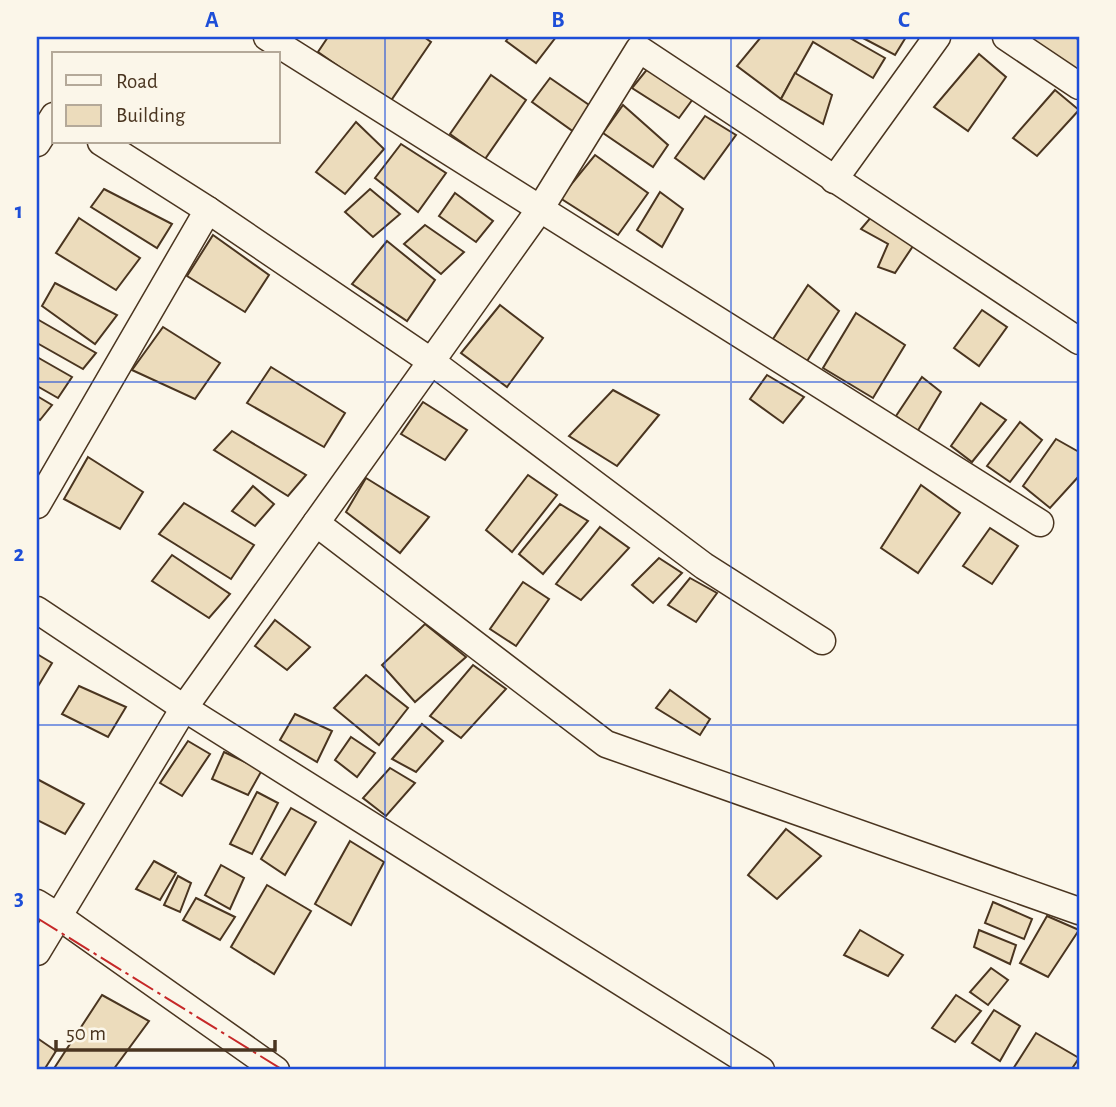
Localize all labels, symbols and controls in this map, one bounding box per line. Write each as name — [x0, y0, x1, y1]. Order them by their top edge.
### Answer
text: A — [205, 9, 219, 32]
text: B — [551, 9, 565, 32]
text: C — [898, 9, 910, 32]
legend — [52, 52, 280, 144]
text: Road — [116, 71, 158, 92]
text: Building — [116, 105, 186, 126]
text: 1 — [15, 200, 23, 223]
text: 2 — [14, 543, 25, 566]
text: 3 — [14, 887, 24, 910]
scale bar — [56, 1009, 275, 1053]
text: 50 m — [66, 1023, 106, 1044]

